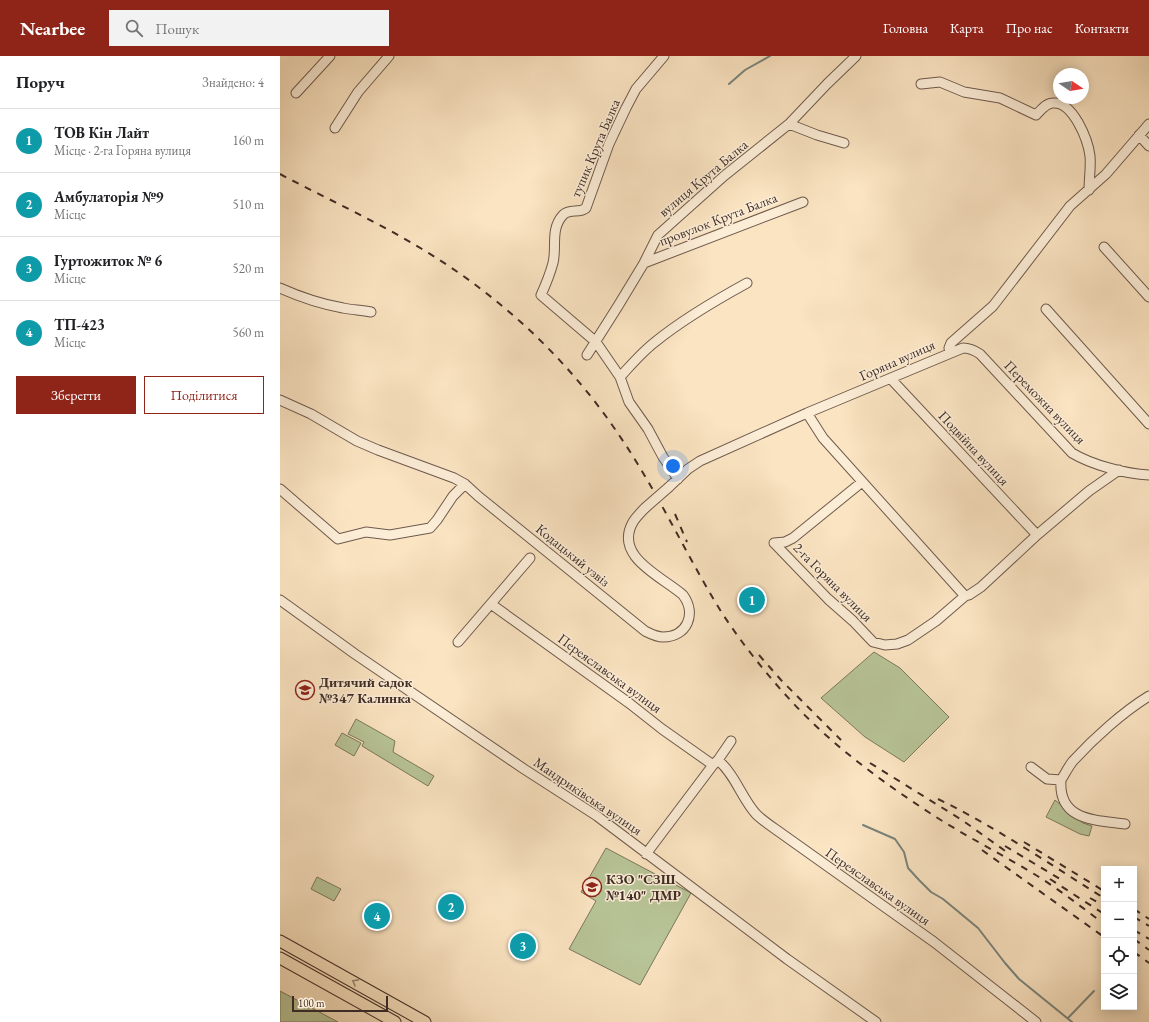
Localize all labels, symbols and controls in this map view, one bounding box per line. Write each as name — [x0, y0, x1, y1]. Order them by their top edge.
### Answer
search box — [109, 10, 389, 46]
text: Nearbee — [20, 16, 85, 41]
icon: search — [123, 17, 145, 39]
text: Пошук — [155, 19, 199, 38]
text: Головна — [883, 19, 928, 37]
text: Карта — [950, 19, 983, 37]
text: Про нас — [1005, 19, 1053, 37]
text: Контакти — [1075, 19, 1129, 37]
north arrow — [1053, 68, 1089, 104]
text: Поруч — [16, 71, 65, 93]
text: Знайдено: 4 — [202, 74, 264, 91]
street label: тупик Крута Балка — [566, 96, 624, 200]
text: ТОВ Кін Лайт — [54, 123, 149, 142]
text: 1 — [26, 132, 32, 149]
text: 160 m — [233, 132, 264, 149]
street label: вулиця Крута Балка — [655, 135, 752, 221]
text: Місце · 2-га Горяна вулиця — [54, 142, 191, 159]
text: Амбулаторія №9 — [54, 187, 163, 206]
street label: провулок Крута Балка — [656, 188, 780, 250]
text: 2 — [26, 196, 32, 213]
text: 510 m — [233, 196, 264, 213]
text: Місце — [54, 206, 86, 223]
text: Гуртожиток № 6 — [54, 251, 162, 270]
text: 3 — [26, 260, 32, 277]
text: 520 m — [233, 260, 264, 277]
text: Місце — [54, 270, 86, 287]
text: ТП-423 — [54, 315, 105, 334]
text: 4 — [26, 324, 32, 341]
text: 560 m — [233, 324, 264, 341]
text: Місце — [54, 334, 86, 351]
street label: Горяна вулиця — [856, 335, 938, 385]
street label: Переможна вулиця — [1000, 356, 1090, 448]
button: Зберегти — [16, 376, 136, 414]
button: Поділитися — [144, 376, 264, 414]
street label: Подвійна вулиця — [935, 407, 1013, 489]
your location — [663, 456, 683, 476]
street label: Кодацький узвіз — [532, 520, 614, 590]
street label: 2-га Горяна вулиця — [790, 539, 876, 625]
pin: 1 — [739, 585, 765, 615]
street label: Переяславська вулиця — [554, 629, 666, 717]
place label: Дитячий садок №347 Калинка — [319, 673, 412, 707]
school or university icon: Дитячий садок №347 Калинка — [294, 679, 316, 701]
street label: Мандриківська вулиця — [530, 753, 646, 839]
street label: Переяславська вулиця — [822, 843, 934, 929]
map controls — [1101, 866, 1137, 1010]
button: + — [1101, 866, 1137, 902]
place label: КЗО "СЗШ №140" ДМР — [606, 870, 682, 904]
school or university icon: КЗО "СЗШ №140" ДМР — [581, 876, 603, 898]
pin: 2 — [438, 892, 464, 922]
pin: 4 — [364, 901, 390, 931]
button: − — [1101, 902, 1137, 938]
pin: 3 — [510, 931, 536, 961]
button: locate — [1101, 938, 1137, 974]
button: layers — [1101, 974, 1137, 1010]
one-way arrow — [352, 980, 359, 987]
scale bar — [292, 994, 388, 1013]
text: 100 m — [298, 996, 325, 1010]

